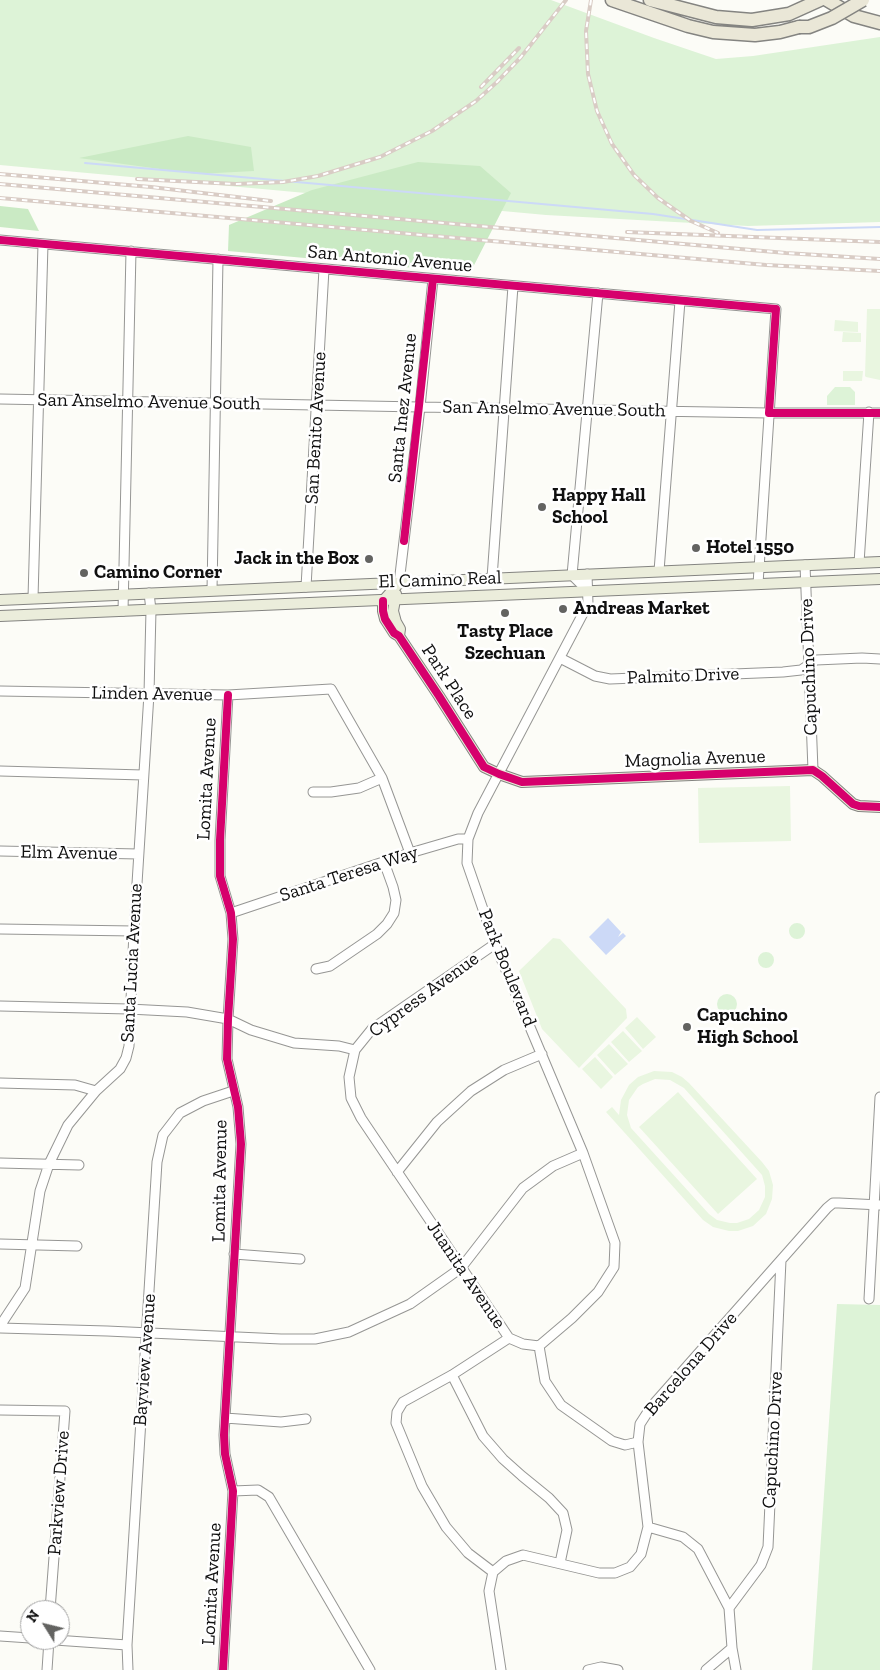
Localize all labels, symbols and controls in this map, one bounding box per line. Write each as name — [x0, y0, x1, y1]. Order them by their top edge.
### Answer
street label: San Antonio Avenue — [307, 240, 473, 278]
street label: Santa Inez Avenue — [384, 332, 422, 484]
street label: San Benito Avenue — [301, 351, 331, 505]
street label: San Anselmo Avenue South — [37, 389, 261, 415]
street label: San Anselmo Avenue South — [442, 396, 666, 422]
place label: Happy Hall School — [552, 485, 646, 529]
marker: Happy Hall School — [536, 501, 548, 513]
place label: Hotel 1550 — [706, 537, 794, 559]
marker: Hotel 1550 — [690, 542, 702, 554]
place label: Jack in the Box — [234, 548, 359, 570]
marker: Jack in the Box — [363, 553, 375, 565]
place label: Camino Corner — [94, 562, 222, 584]
street label: El Camino Real — [378, 566, 502, 594]
marker: Camino Corner — [78, 567, 90, 579]
place label: Andreas Market — [573, 598, 710, 620]
street label: Capuchino Drive — [795, 598, 823, 736]
marker: Andreas Market — [557, 603, 569, 615]
marker: Tasty Place Szechuan — [499, 607, 511, 619]
place label: Tasty Place Szechuan — [457, 621, 553, 665]
street label: Park Place — [416, 640, 482, 724]
street label: Palmito Drive — [626, 663, 740, 689]
street label: Linden Avenue — [91, 682, 213, 706]
street label: Lomita Avenue — [192, 717, 222, 841]
street label: Magnolia Avenue — [624, 745, 766, 773]
street label: Elm Avenue — [20, 841, 118, 865]
street label: Santa Teresa Way — [277, 841, 421, 907]
street label: Santa Lucia Avenue — [116, 883, 148, 1043]
street label: Park Boulevard — [473, 906, 541, 1030]
street label: Cypress Avenue — [365, 947, 483, 1043]
place label: Capuchino High School — [697, 1005, 798, 1049]
marker: Capuchino High School — [681, 1021, 693, 1033]
street label: Lomita Avenue — [208, 1120, 232, 1242]
street label: Juanita Avenue — [422, 1217, 510, 1333]
street label: Bayview Avenue — [129, 1293, 161, 1427]
street label: Barcelona Drive — [640, 1307, 742, 1421]
street label: Capuchino Drive — [758, 1371, 788, 1509]
street label: Parkview Drive — [43, 1430, 75, 1556]
street label: Lomita Avenue — [197, 1522, 227, 1646]
north arrow — [20, 1600, 70, 1650]
text: N — [23, 1607, 43, 1626]

